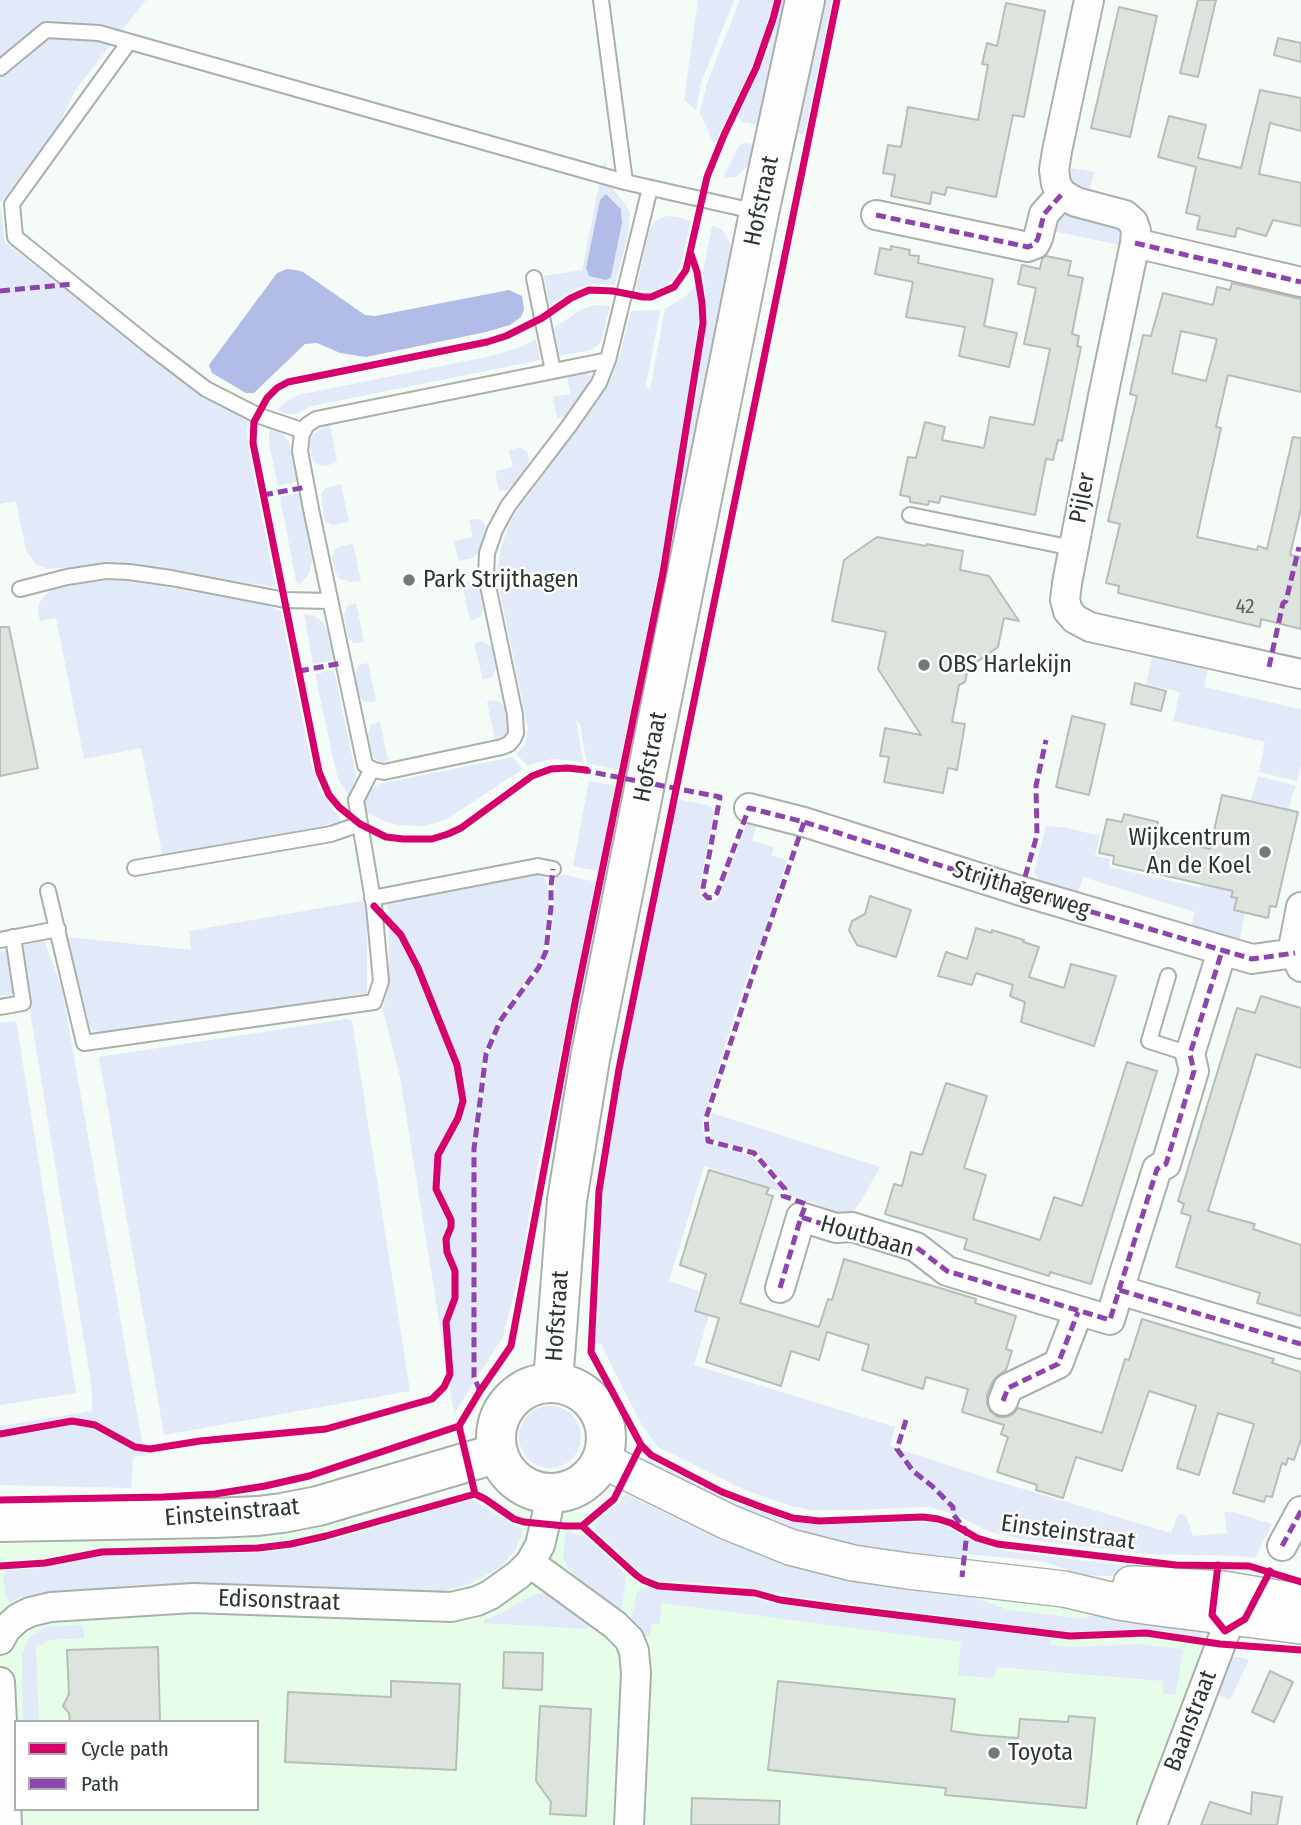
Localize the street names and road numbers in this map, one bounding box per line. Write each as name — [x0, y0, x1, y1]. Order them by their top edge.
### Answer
street label: Hofstraat — [738, 153, 786, 249]
street label: Pijler — [1064, 470, 1102, 526]
street label: Hofstraat — [628, 709, 674, 805]
street label: Strijthagerweg — [949, 855, 1093, 925]
street label: Houtbaan — [817, 1210, 917, 1264]
street label: Hofstraat — [540, 1269, 576, 1363]
street label: Einsteinstraat — [163, 1493, 301, 1533]
street label: Einsteinstraat — [999, 1509, 1137, 1557]
street label: Edisonstraat — [217, 1584, 341, 1618]
street label: Baanstraat — [1159, 1666, 1223, 1776]

